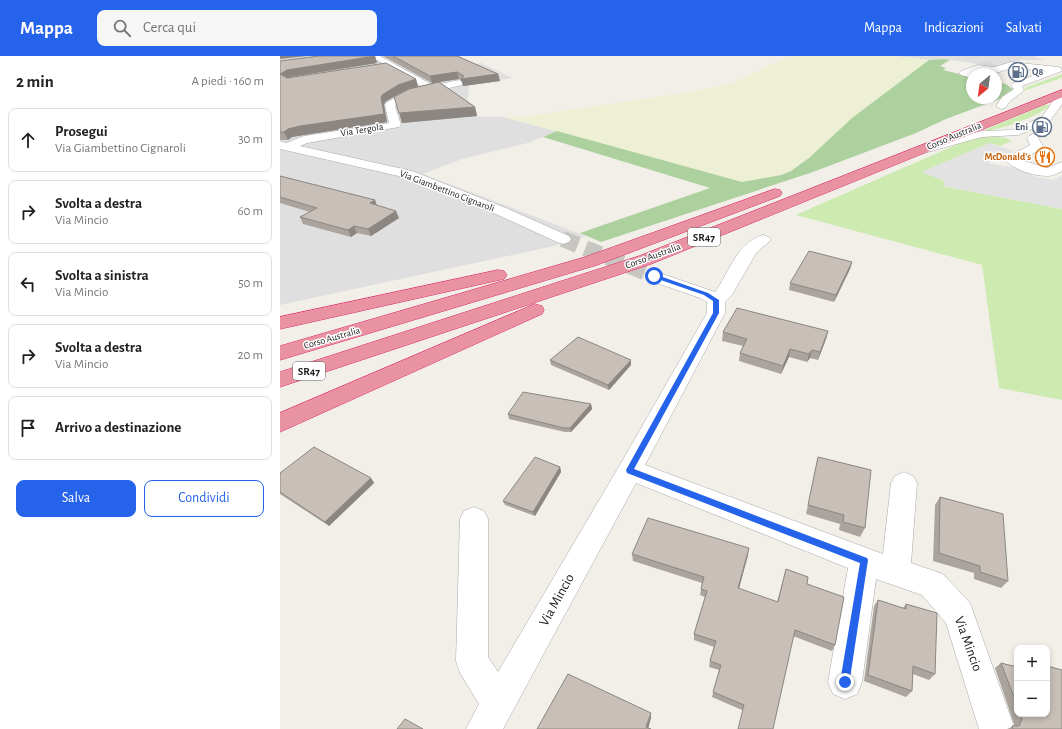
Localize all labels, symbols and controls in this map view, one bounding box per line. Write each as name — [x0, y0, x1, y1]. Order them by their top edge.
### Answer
search box — [97, 10, 377, 46]
icon: search — [111, 17, 133, 39]
text: Mappa — [20, 19, 73, 38]
text: Cerca qui — [143, 20, 196, 35]
text: Mappa — [864, 21, 902, 35]
text: Indicazioni — [924, 21, 984, 35]
text: Salvati — [1006, 21, 1042, 35]
fuel station icon: Q8 — [1007, 61, 1029, 83]
place label: Q8 — [1032, 67, 1043, 78]
north arrow — [966, 68, 1002, 104]
text: 2 min — [16, 73, 54, 90]
text: A piedi · 160 m — [191, 75, 264, 88]
fuel station icon: Eni — [1031, 116, 1053, 138]
street label: Corso Australia — [925, 120, 983, 152]
street label: Via Tergola — [340, 122, 385, 138]
place label: Eni — [1015, 122, 1028, 132]
text: Prosegui — [55, 124, 108, 139]
icon: ahead — [17, 129, 39, 151]
text: 30 m — [238, 133, 263, 146]
text: Via Giambettino Cignaroli — [55, 142, 186, 155]
restaurant icon: McDonald's — [1034, 146, 1056, 168]
place label: McDonald's — [984, 152, 1031, 162]
street label: Via Giambettino Cignaroli — [398, 168, 496, 214]
text: Svolta a destra — [55, 196, 142, 211]
icon: right — [17, 201, 39, 223]
text: 60 m — [237, 205, 263, 218]
text: Via Mincio — [55, 214, 108, 227]
road number: SR47 — [688, 228, 720, 246]
street label: Corso Australia — [624, 241, 682, 271]
route start — [645, 267, 663, 285]
text: Svolta a sinistra — [55, 268, 149, 283]
icon: left — [17, 273, 39, 295]
text: 50 m — [238, 277, 263, 290]
text: Via Mincio — [55, 286, 108, 299]
street label: Corso Australia — [303, 325, 362, 351]
text: Svolta a destra — [55, 340, 142, 355]
icon: right — [17, 345, 39, 367]
text: 20 m — [238, 349, 263, 362]
text: Via Mincio — [55, 358, 108, 371]
road number: SR47 — [293, 362, 325, 380]
icon: arrive — [17, 417, 39, 439]
text: Arrivo a destinazione — [55, 420, 181, 435]
button: Salva — [16, 480, 136, 517]
button: Condividi — [144, 480, 264, 517]
street label: Via Mincio — [537, 571, 577, 628]
street label: Via Mincio — [952, 615, 984, 673]
map controls — [1014, 645, 1050, 717]
button: + — [1014, 645, 1050, 681]
route end — [836, 673, 854, 691]
button: − — [1014, 681, 1050, 717]

